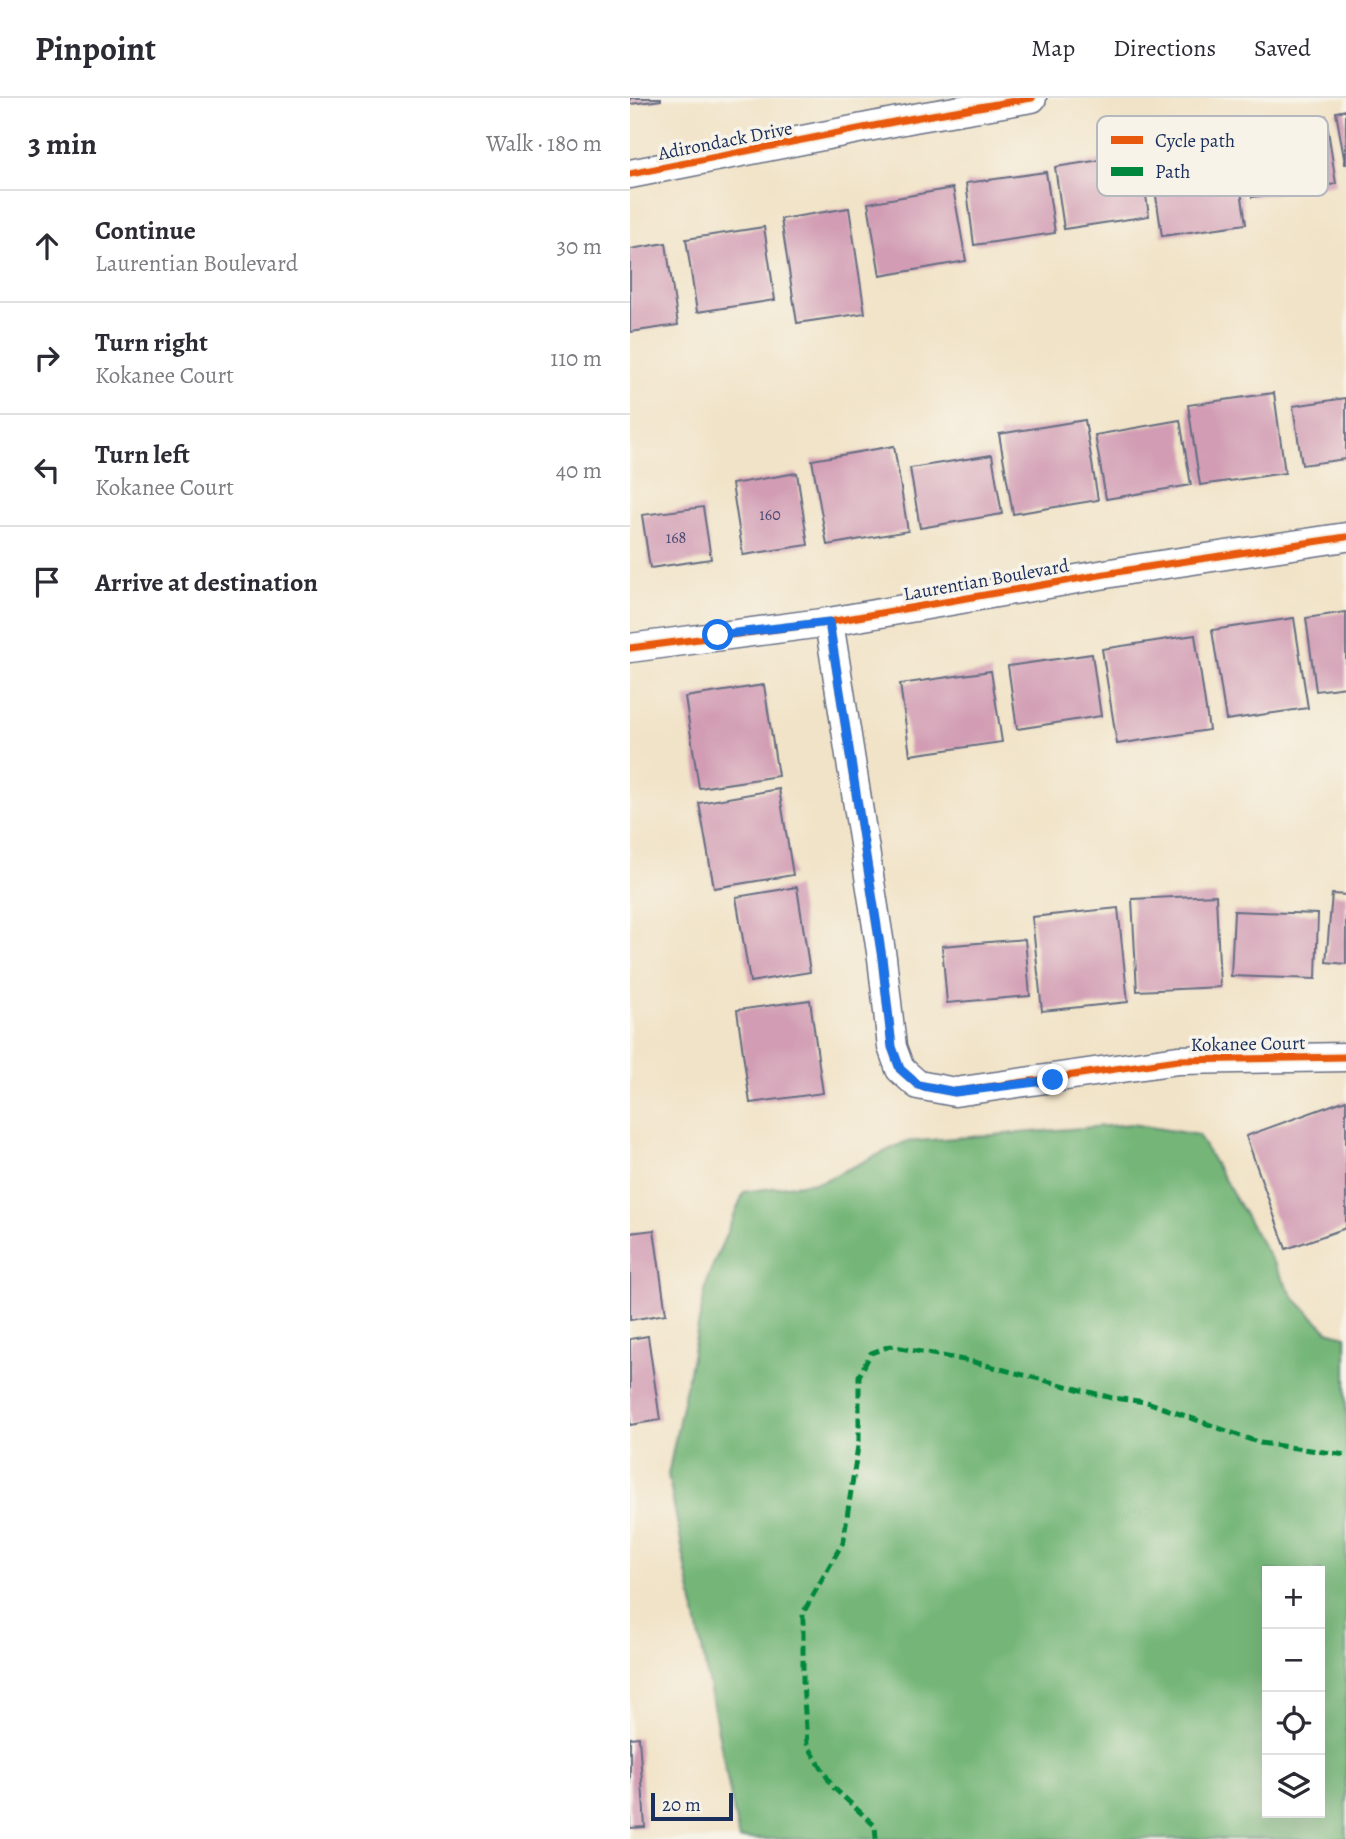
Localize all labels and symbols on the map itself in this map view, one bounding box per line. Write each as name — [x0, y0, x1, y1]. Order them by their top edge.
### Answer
street label: Adirondack Drive — [655, 115, 795, 167]
legend — [1097, 116, 1328, 196]
text: Cycle path — [1155, 128, 1235, 154]
text: Path — [1155, 159, 1190, 185]
house number: 160 — [759, 504, 781, 526]
house number: 168 — [666, 527, 686, 549]
street label: Laurentian Boulevard — [901, 552, 1072, 607]
route start — [702, 619, 733, 650]
street label: Kokanee Court — [1190, 1030, 1306, 1058]
route end — [1037, 1064, 1068, 1095]
scale bar — [651, 1790, 733, 1822]

